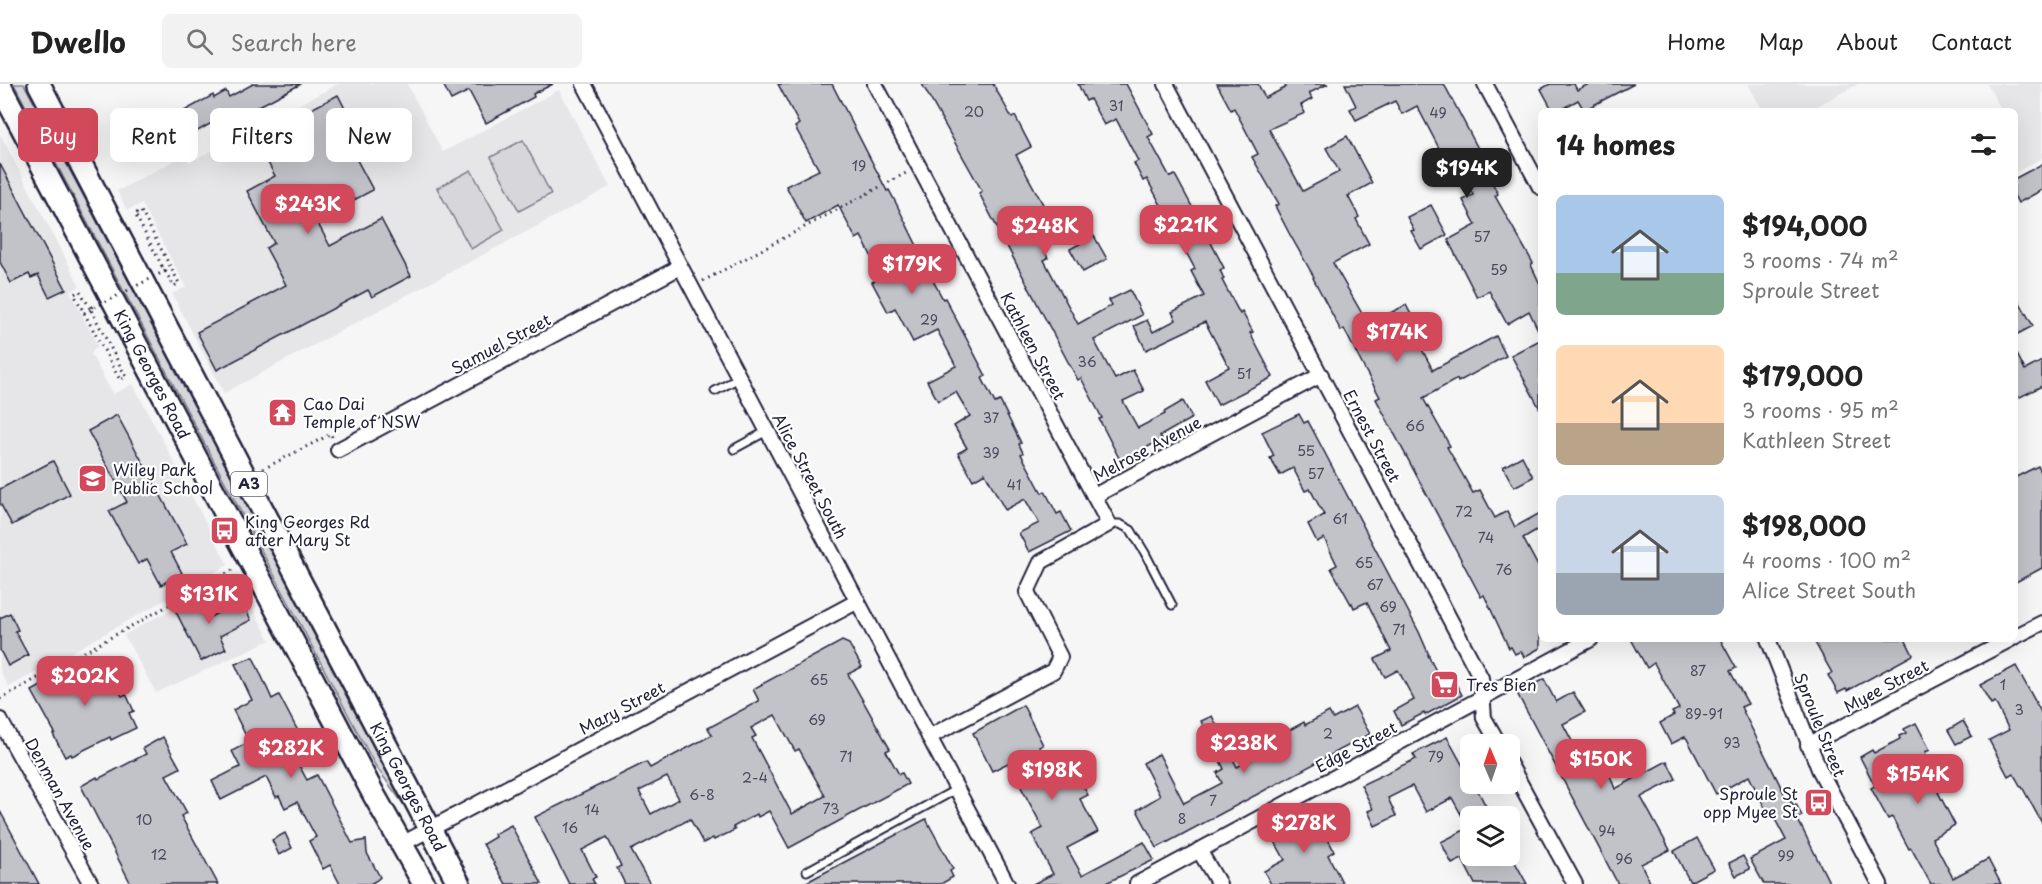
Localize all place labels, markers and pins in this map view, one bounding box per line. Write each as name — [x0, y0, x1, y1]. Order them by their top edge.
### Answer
pin: $194K — [1425, 148, 1509, 199]
pin: $243K — [266, 184, 350, 235]
pin: $221K — [1144, 205, 1228, 256]
pin: $248K — [1003, 206, 1087, 257]
pin: $179K — [870, 244, 954, 295]
pin: $174K — [1355, 312, 1439, 363]
place label: Cao Dai Temple of NSW — [303, 391, 421, 433]
temple icon: Cao Dai Temple of NSW — [266, 397, 298, 429]
place label: Wiley Park Public School — [113, 457, 213, 499]
school or university icon: Wiley Park Public School — [76, 463, 108, 495]
place label: King Georges Rd after Mary St — [245, 509, 370, 551]
bus stop icon: King Georges Rd after Mary St — [208, 515, 240, 547]
pin: $131K — [167, 574, 251, 625]
pin: $202K — [43, 656, 127, 707]
supermarket icon: Tres Bien — [1429, 669, 1461, 701]
place label: Tres Bien — [1466, 672, 1537, 696]
pin: $238K — [1202, 723, 1286, 774]
pin: $282K — [249, 728, 333, 779]
pin: $150K — [1559, 739, 1643, 790]
pin: $198K — [1010, 750, 1094, 801]
pin: $154K — [1876, 754, 1960, 805]
place label: Sproule St opp Myee St — [1703, 781, 1798, 823]
bus stop icon: Sproule St opp Myee St — [1803, 787, 1835, 819]
pin: $278K — [1262, 803, 1346, 854]

